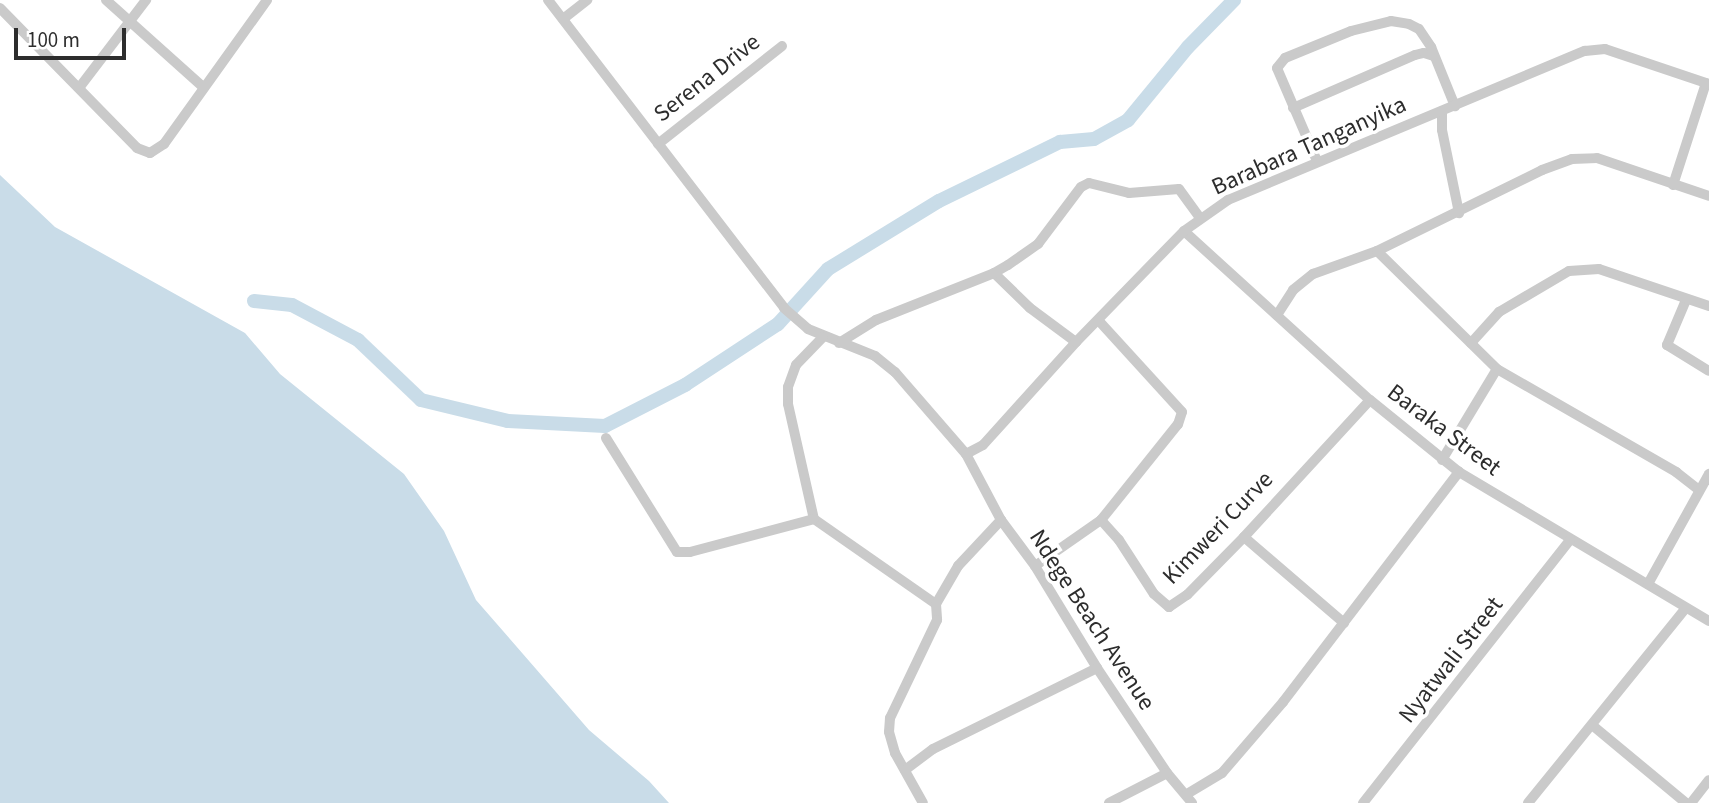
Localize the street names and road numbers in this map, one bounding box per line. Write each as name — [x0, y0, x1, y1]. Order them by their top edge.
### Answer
street label: Serena Drive — [648, 28, 766, 128]
street label: Barabara Tanganyika — [1207, 90, 1411, 202]
street label: Baraka Street — [1382, 378, 1506, 482]
street label: Kimweri Curve — [1157, 465, 1279, 591]
street label: Ndege Beach Avenue — [1023, 524, 1161, 716]
street label: Nyatwali Street — [1393, 591, 1509, 729]

